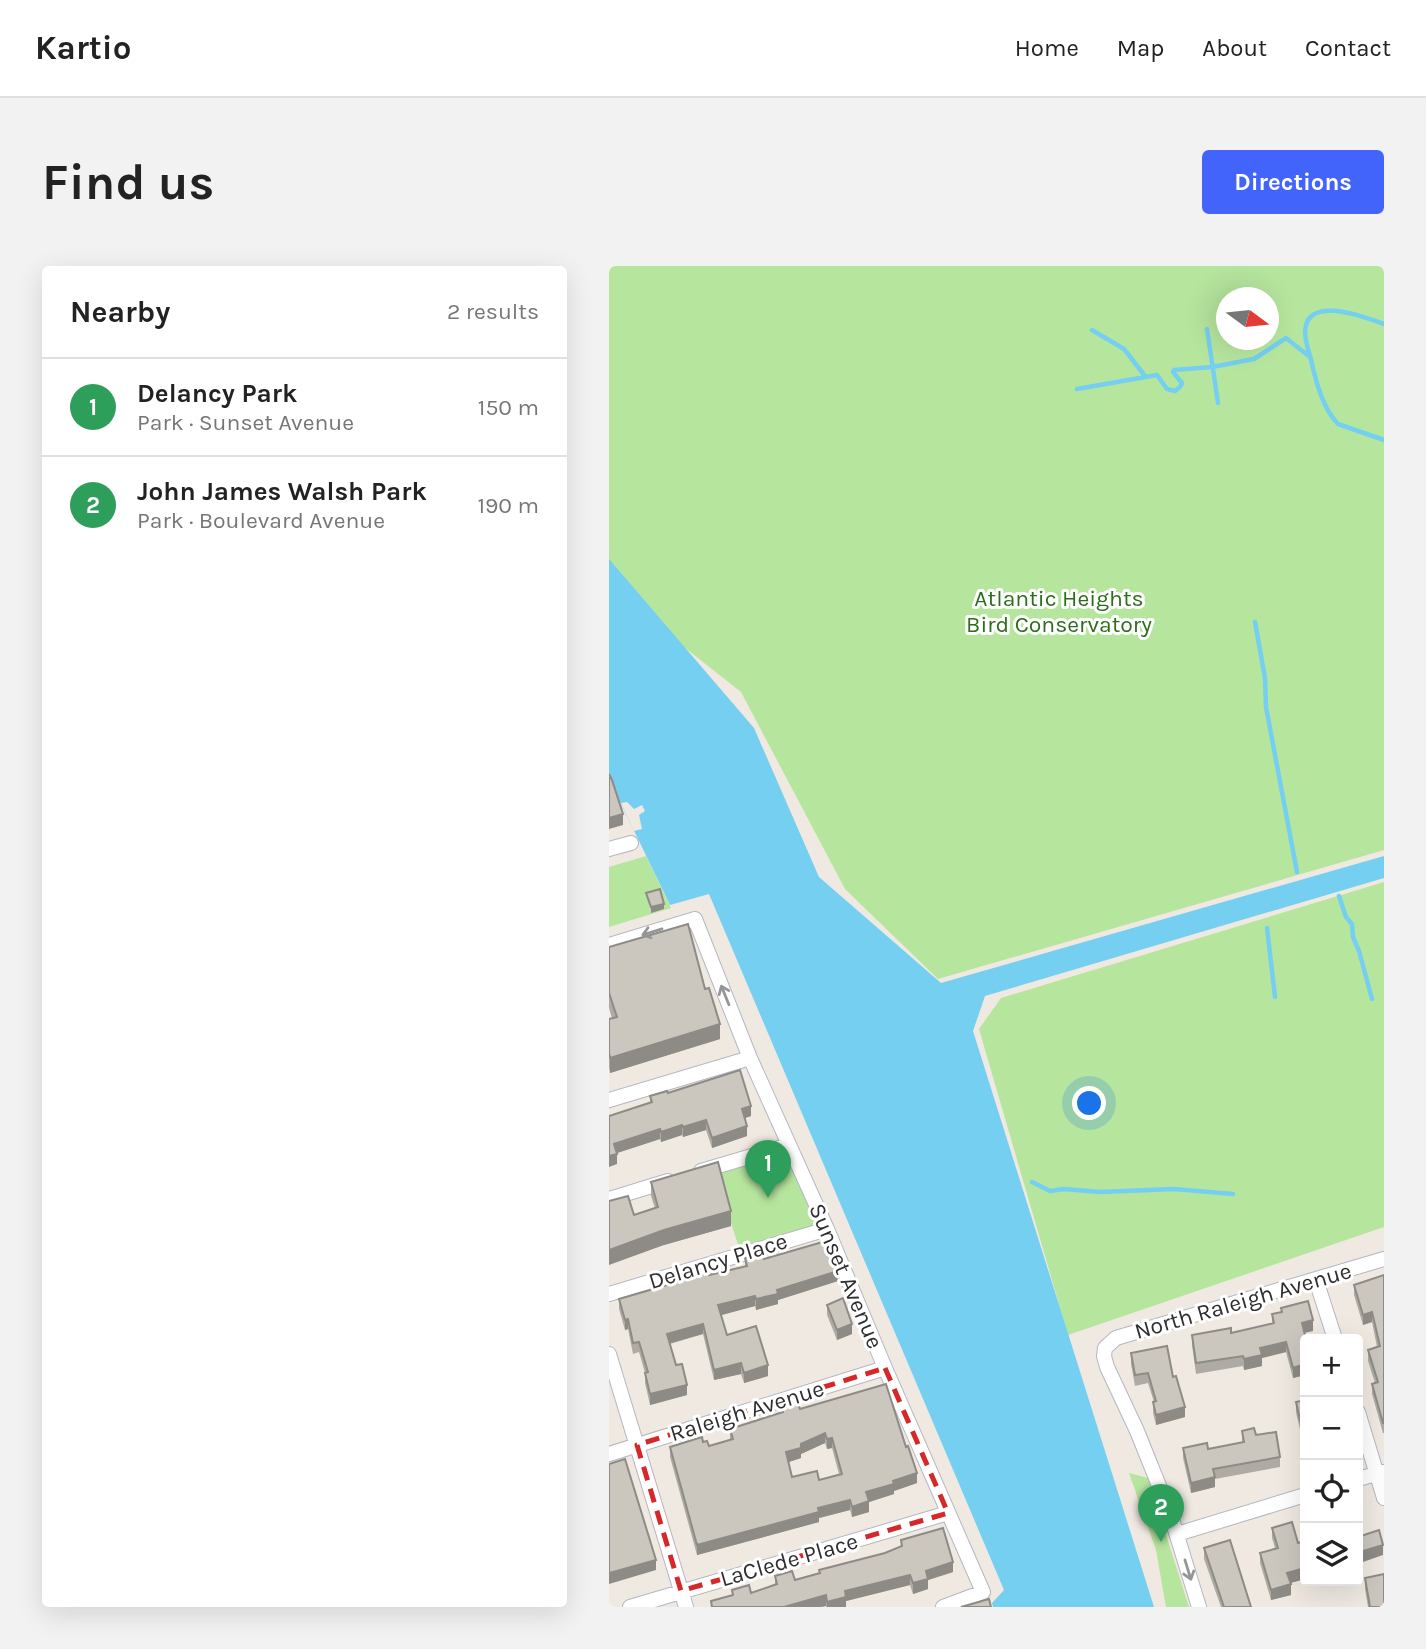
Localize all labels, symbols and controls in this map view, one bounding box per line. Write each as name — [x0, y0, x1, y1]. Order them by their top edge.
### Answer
text: Kartio — [35, 29, 131, 67]
text: Home — [1015, 34, 1079, 62]
text: Map — [1117, 34, 1164, 62]
text: About — [1202, 34, 1267, 62]
text: Contact — [1305, 34, 1391, 62]
button: Directions — [1202, 150, 1384, 214]
text: Find us — [42, 154, 214, 211]
north arrow — [1216, 287, 1279, 350]
text: Nearby — [70, 294, 170, 330]
text: 2 results — [447, 298, 539, 325]
text: Delancy Park — [137, 378, 297, 409]
text: 1 — [89, 394, 97, 421]
text: 150 m — [478, 394, 539, 421]
text: Park · Sunset Avenue — [137, 409, 354, 436]
text: John James Walsh Park — [137, 476, 427, 507]
text: 2 — [86, 492, 100, 519]
text: 190 m — [477, 492, 539, 519]
text: Park · Boulevard Avenue — [137, 507, 385, 534]
park label: Atlantic Heights Bird Conservatory — [966, 585, 1152, 638]
one-way arrow — [641, 927, 663, 940]
one-way arrow — [717, 984, 730, 1006]
your location — [1072, 1086, 1106, 1120]
pin: 1 — [745, 1140, 791, 1198]
street label: Sunset Avenue — [803, 1199, 889, 1353]
street label: Delancy Place — [645, 1227, 791, 1295]
street label: North Raleigh Avenue — [1131, 1257, 1355, 1345]
map controls — [1300, 1334, 1363, 1586]
button: + — [1300, 1334, 1363, 1397]
street label: Raleigh Avenue — [667, 1375, 827, 1447]
button: − — [1300, 1397, 1363, 1460]
button: locate — [1300, 1460, 1363, 1523]
pin: 2 — [1138, 1484, 1184, 1542]
button: layers — [1300, 1523, 1363, 1586]
street label: LaClede Place — [717, 1527, 861, 1593]
one-way arrow — [1183, 1559, 1195, 1581]

